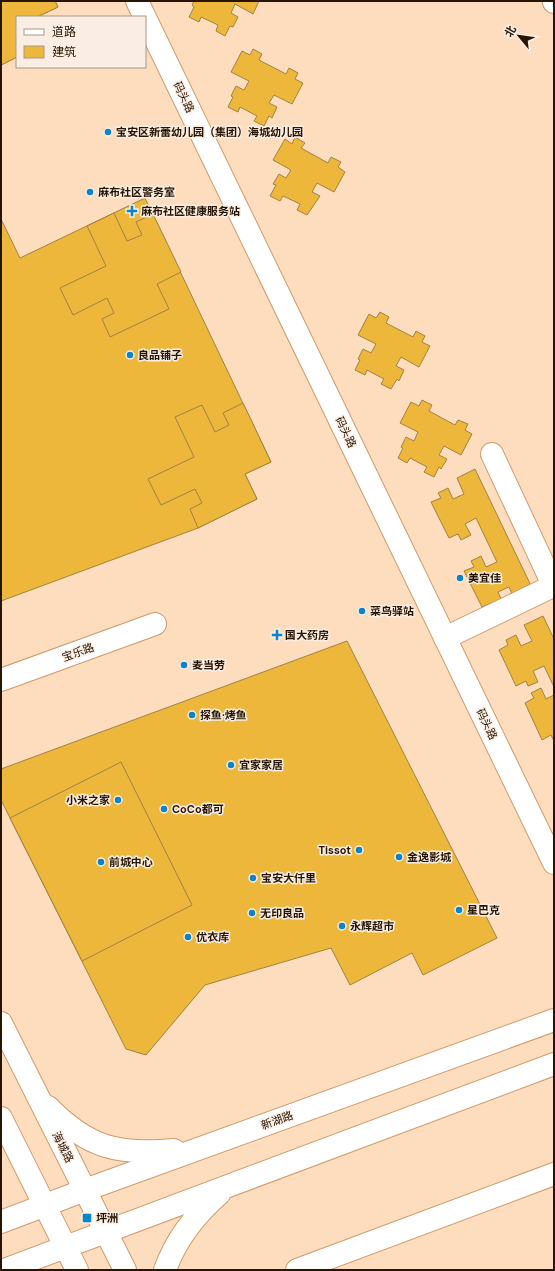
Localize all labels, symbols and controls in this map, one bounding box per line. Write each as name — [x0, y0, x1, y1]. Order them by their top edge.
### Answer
legend — [16, 16, 146, 68]
north arrow — [499, 16, 539, 56]
text: 北 — [501, 23, 519, 39]
text: 道路 — [52, 24, 76, 40]
text: 建筑 — [52, 44, 76, 60]
street label: 码头路 — [170, 79, 198, 115]
place label: 宝安区新蕾幼儿园（集团）海城幼儿园 — [116, 125, 303, 139]
marker: 宝安区新蕾幼儿园（集团）海城幼儿园 — [103, 127, 113, 137]
place label: 麻布社区警务室 — [98, 185, 175, 199]
marker: 麻布社区警务室 — [85, 187, 95, 197]
place label: 麻布社区健康服务站 — [141, 204, 240, 218]
marker: 麻布社区健康服务站 — [126, 205, 138, 217]
place label: 良品铺子 — [138, 348, 182, 362]
marker: 良品铺子 — [125, 350, 135, 360]
street label: 码头路 — [332, 414, 360, 450]
place label: 美宜佳 — [468, 571, 501, 585]
marker: 美宜佳 — [455, 573, 465, 583]
place label: 菜鸟驿站 — [370, 604, 414, 618]
marker: 菜鸟驿站 — [357, 606, 367, 616]
place label: 国大药房 — [285, 628, 329, 642]
marker: 国大药房 — [272, 630, 282, 640]
street label: 宝乐路 — [60, 640, 96, 664]
place label: 麦当劳 — [192, 658, 225, 672]
marker: 麦当劳 — [179, 660, 189, 670]
street label: 码头路 — [473, 706, 501, 742]
place label: 探鱼·烤鱼 — [200, 708, 247, 722]
marker: 探鱼·烤鱼 — [187, 710, 197, 720]
place label: 宜家家居 — [239, 758, 283, 772]
marker: 宜家家居 — [226, 760, 236, 770]
place label: 小米之家 — [66, 793, 110, 807]
marker: 小米之家 — [113, 795, 123, 805]
place label: CoCo都可 — [172, 802, 224, 816]
marker: CoCo都可 — [159, 804, 169, 814]
place label: Tissot — [318, 843, 351, 857]
marker: Tissot — [354, 845, 364, 855]
place label: 金逸影城 — [407, 850, 452, 864]
marker: 金逸影城 — [394, 852, 404, 862]
place label: 前城中心 — [109, 855, 153, 869]
marker: 前城中心 — [96, 857, 106, 867]
place label: 宝安大仟里 — [261, 871, 316, 885]
marker: 宝安大仟里 — [248, 873, 258, 883]
place label: 星巴克 — [467, 903, 500, 917]
marker: 星巴克 — [454, 905, 464, 915]
place label: 无印良品 — [260, 906, 304, 920]
marker: 无印良品 — [247, 908, 257, 918]
place label: 永辉超市 — [350, 919, 394, 933]
marker: 永辉超市 — [337, 921, 347, 931]
place label: 优衣库 — [196, 930, 229, 944]
marker: 优衣库 — [183, 932, 193, 942]
street label: 新湖路 — [259, 1108, 295, 1132]
street label: 海城路 — [49, 1129, 77, 1165]
place label: 坪洲 — [96, 1211, 118, 1225]
marker: 坪洲 — [81, 1212, 93, 1224]

